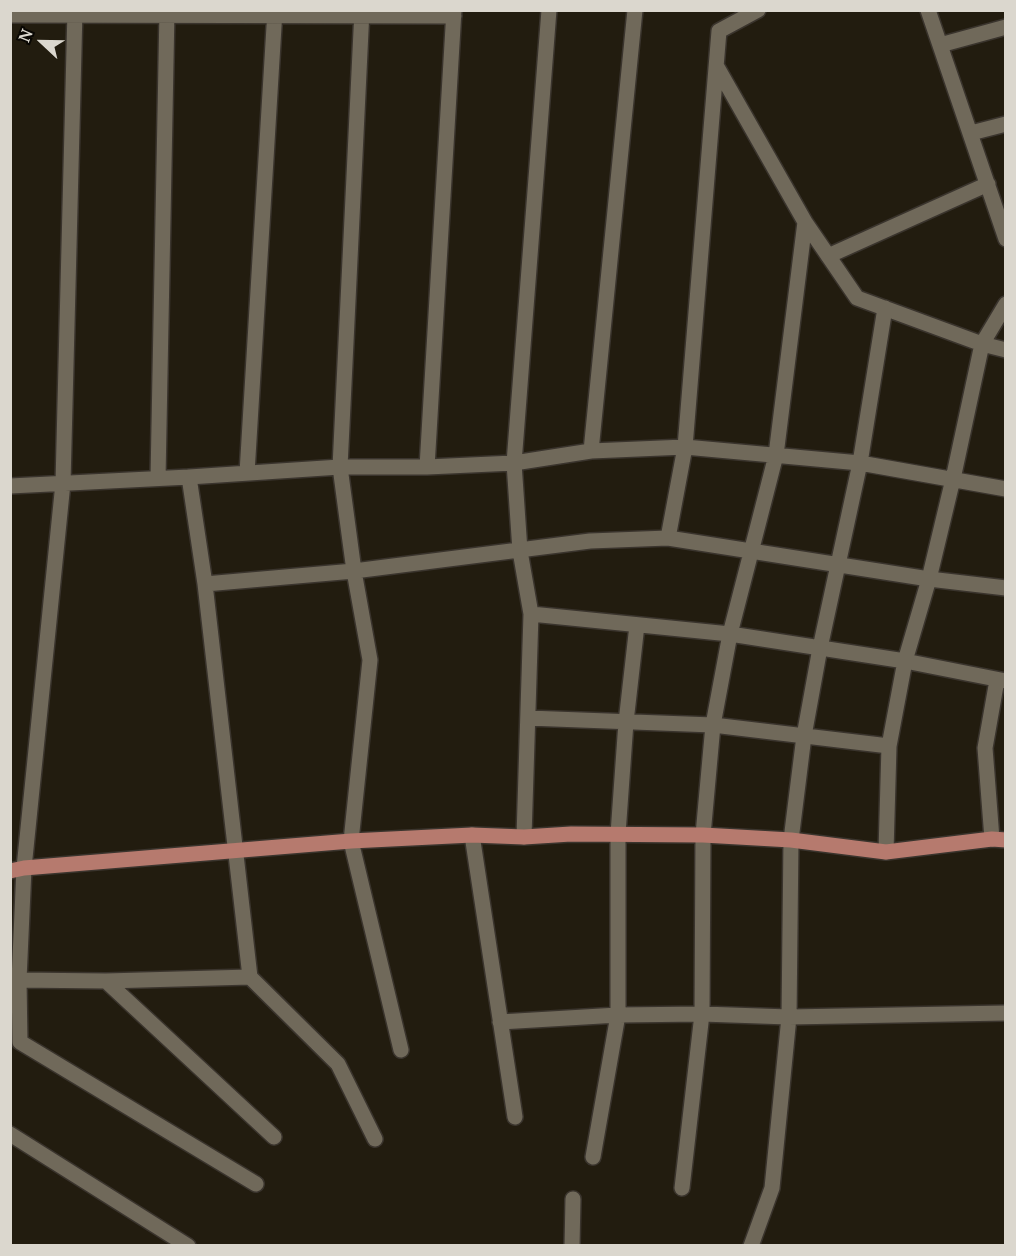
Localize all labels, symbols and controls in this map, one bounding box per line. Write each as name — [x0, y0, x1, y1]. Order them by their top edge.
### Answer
north arrow — [12, 12, 72, 72]
text: N — [13, 26, 38, 45]

